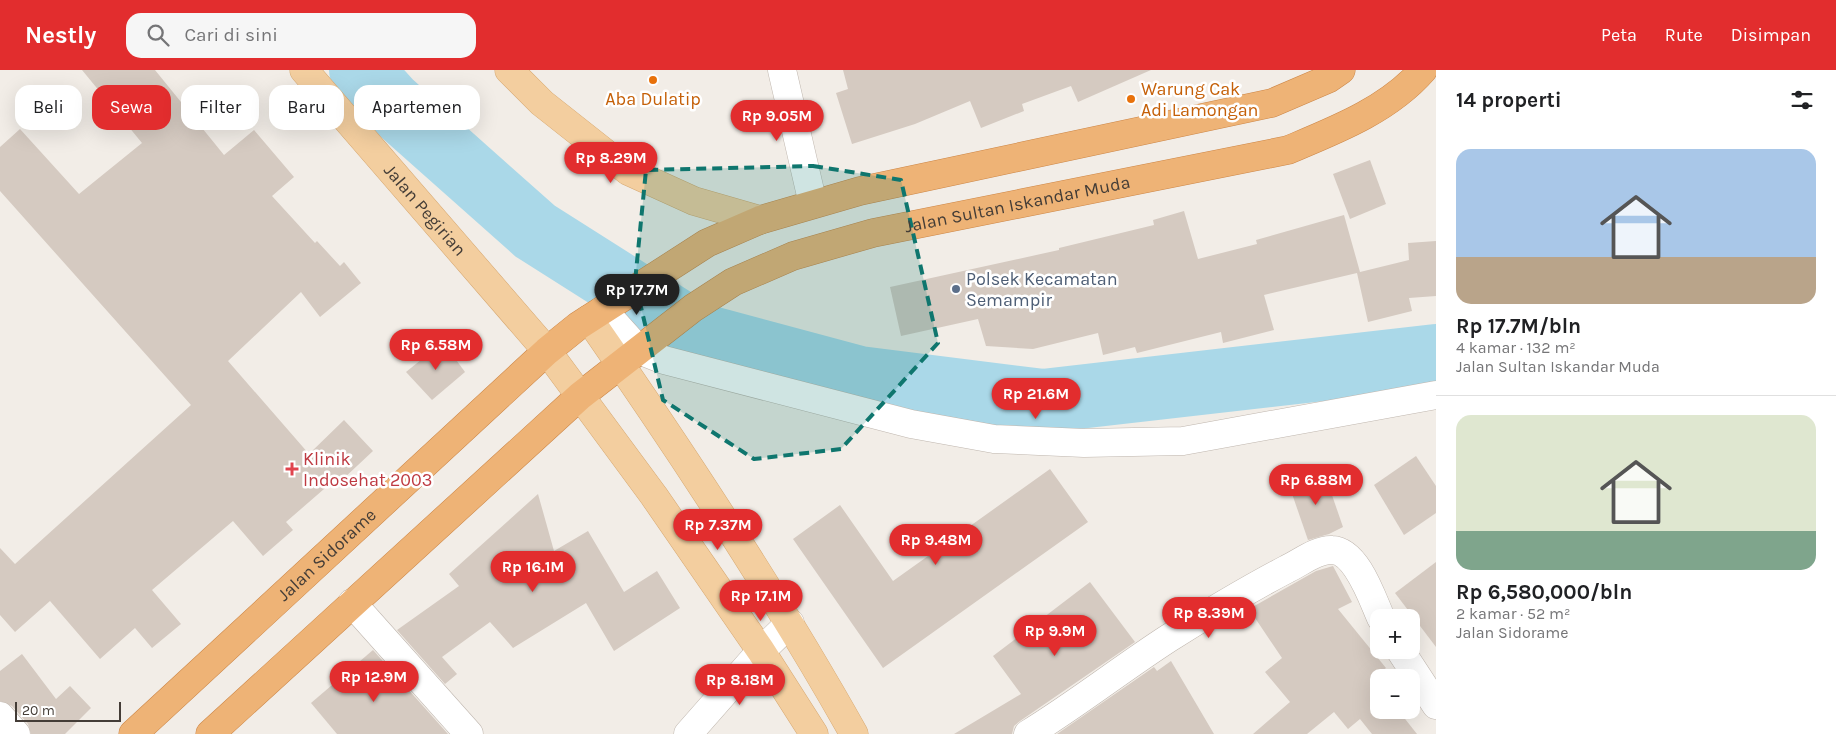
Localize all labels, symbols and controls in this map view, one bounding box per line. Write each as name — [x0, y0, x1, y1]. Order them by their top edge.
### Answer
search box — [126, 13, 476, 58]
text: Nestly — [25, 21, 96, 49]
icon: search — [144, 21, 172, 49]
text: Cari di sini — [184, 24, 278, 46]
text: Peta — [1601, 24, 1637, 46]
text: Rute — [1665, 24, 1703, 46]
text: Disimpan — [1731, 24, 1811, 46]
marker: Aba Dulatip — [647, 74, 659, 86]
place label: Warung Cak Adi Lamongan — [1141, 78, 1258, 121]
chip: Beli — [15, 85, 82, 130]
chip: Sewa — [92, 85, 171, 130]
chip: Filter — [181, 85, 259, 130]
chip: Baru — [269, 85, 344, 130]
chip: Apartemen — [354, 85, 480, 130]
icon: filters — [1788, 86, 1816, 114]
place label: Aba Dulatip — [605, 88, 701, 110]
text: 14 properti — [1456, 88, 1562, 112]
marker: Warung Cak Adi Lamongan — [1125, 93, 1137, 105]
pin: Rp 9.05M — [725, 100, 829, 142]
text: Rp 9.05M — [742, 106, 812, 125]
pin: Rp 8.29M — [559, 142, 663, 184]
text: Rp 8.29M — [575, 148, 647, 167]
street label: Jalan Pegirian — [379, 159, 471, 261]
street label: Jalan Sultan Iskandar Muda — [903, 171, 1132, 237]
icon: home — [1591, 182, 1681, 272]
place label: Polsek Kecamatan Semampir — [966, 268, 1118, 311]
pin: Rp 17.7M — [585, 274, 689, 316]
text: Rp 17.7M — [605, 280, 669, 299]
marker: Polsek Kecamatan Semampir — [950, 283, 962, 295]
text: Rp 17.7M/bln — [1456, 314, 1581, 338]
pin: Rp 6.58M — [384, 328, 488, 371]
text: Rp 6.58M — [401, 335, 471, 354]
text: 4 kamar · 132 m² — [1456, 338, 1576, 357]
text: Jalan Sultan Iskandar Muda — [1456, 357, 1660, 376]
pin: Rp 21.6M — [984, 378, 1088, 420]
text: Rp 21.6M — [1003, 384, 1069, 403]
icon: home — [1591, 447, 1681, 537]
place label: Klinik Indosehat 2003 — [303, 448, 432, 491]
marker: Klinik Indosehat 2003 — [285, 462, 299, 476]
pin: Rp 6.88M — [1264, 464, 1368, 506]
text: Rp 6.88M — [1280, 470, 1352, 489]
street label: Jalan Sidorame — [273, 504, 381, 606]
pin: Rp 7.37M — [666, 508, 770, 551]
text: Rp 7.37M — [684, 515, 752, 534]
pin: Rp 9.48M — [884, 524, 988, 566]
text: Rp 9.48M — [900, 530, 972, 549]
pin: Rp 16.1M — [481, 550, 585, 593]
text: Rp 16.1M — [502, 557, 564, 576]
pin: Rp 17.1M — [709, 580, 813, 622]
text: Rp 6,580,000/bln — [1456, 580, 1632, 604]
text: Rp 17.1M — [731, 586, 791, 605]
pin: Rp 8.39M — [1157, 596, 1261, 639]
text: Rp 8.39M — [1173, 603, 1245, 622]
text: 2 kamar · 52 m² — [1456, 604, 1570, 623]
map controls — [1370, 609, 1420, 719]
button: + — [1370, 609, 1420, 659]
pin: Rp 9.9M — [1009, 614, 1101, 657]
text: Rp 9.9M — [1024, 621, 1086, 640]
text: Jalan Sidorame — [1456, 623, 1568, 642]
pin: Rp 12.9M — [322, 660, 426, 703]
pin: Rp 8.18M — [688, 664, 792, 706]
text: Rp 12.9M — [341, 667, 407, 686]
button: − — [1370, 669, 1420, 719]
text: Rp 8.18M — [706, 670, 774, 689]
scale bar — [15, 699, 121, 722]
text: 20 m — [22, 702, 55, 719]

